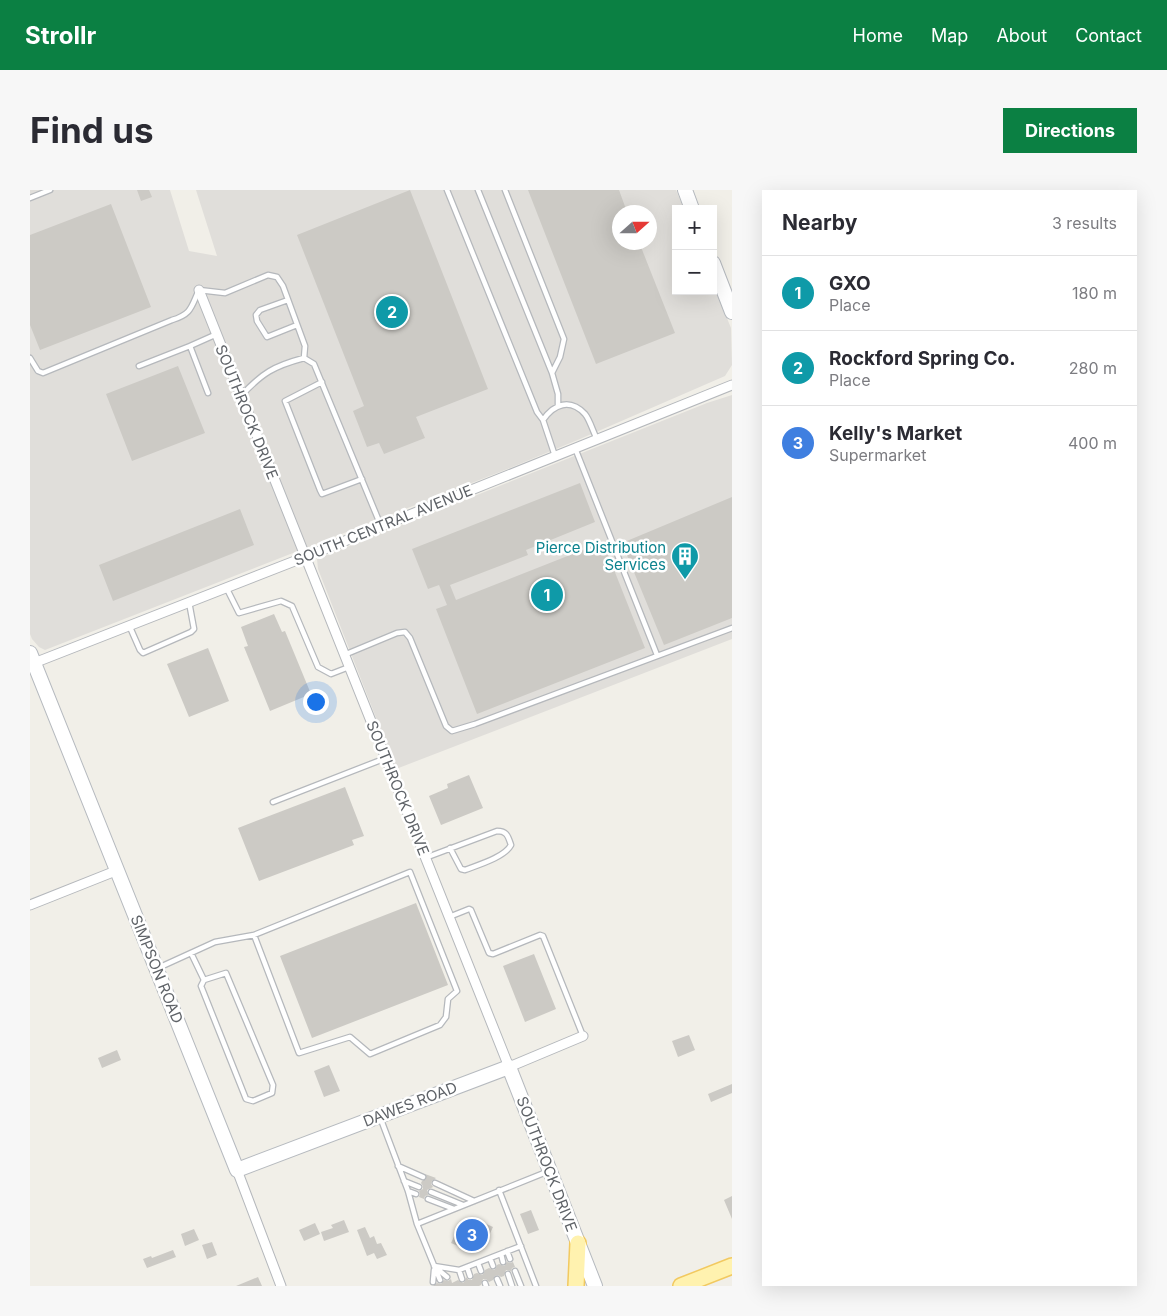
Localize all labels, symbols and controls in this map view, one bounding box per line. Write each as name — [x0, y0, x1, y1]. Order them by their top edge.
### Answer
text: Strollr — [25, 21, 96, 50]
text: Home — [853, 25, 903, 46]
text: Map — [931, 25, 968, 46]
text: About — [996, 25, 1047, 46]
text: Contact — [1075, 25, 1142, 46]
button: Directions — [1003, 108, 1137, 153]
text: Find us — [30, 109, 154, 151]
north arrow — [612, 205, 657, 250]
map controls — [672, 205, 717, 295]
button: + — [672, 205, 717, 250]
text: Nearby — [782, 210, 857, 235]
text: 3 results — [1052, 213, 1117, 233]
button: − — [672, 250, 717, 295]
text: GXO — [829, 272, 871, 295]
text: 1 — [795, 283, 801, 303]
text: 180 m — [1072, 283, 1117, 303]
pin: 2 — [376, 293, 408, 331]
text: Place — [829, 295, 871, 315]
street label: SOUTHROCK DRIVE — [211, 342, 283, 482]
text: Rockford Spring Co. — [829, 347, 1015, 370]
text: 2 — [793, 358, 803, 378]
text: 280 m — [1069, 358, 1117, 378]
text: Place — [829, 370, 871, 390]
text: Kelly's Market — [829, 422, 962, 445]
text: 3 — [793, 433, 803, 453]
text: 400 m — [1068, 433, 1117, 453]
text: Supermarket — [829, 445, 926, 465]
street label: SOUTH CENTRAL AVENUE — [291, 480, 475, 570]
place label: Pierce Distribution Services — [536, 538, 666, 574]
building icon: Pierce Distribution Services — [670, 541, 700, 580]
pin: 1 — [531, 576, 563, 614]
your location — [303, 689, 329, 715]
street label: SOUTHROCK DRIVE — [362, 718, 434, 858]
street label: SIMPSON ROAD — [127, 912, 187, 1026]
street label: DAWES ROAD — [360, 1077, 460, 1131]
street label: SOUTHROCK DRIVE — [512, 1094, 582, 1234]
pin: 3 — [456, 1216, 488, 1254]

